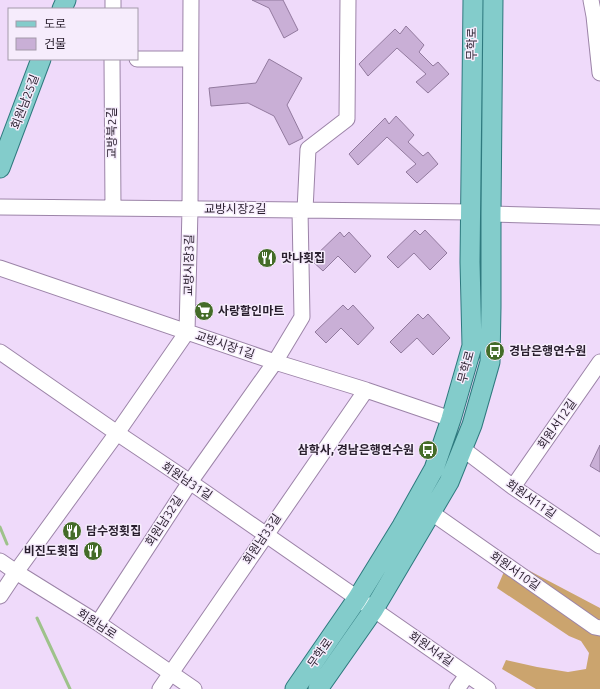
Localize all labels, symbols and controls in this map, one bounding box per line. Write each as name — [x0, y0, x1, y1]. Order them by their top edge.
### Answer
legend — [8, 8, 138, 60]
text: 도로 — [44, 17, 66, 30]
street label: 무학로 — [465, 27, 478, 61]
text: 건물 — [44, 37, 66, 50]
street label: 회원남25길 — [8, 73, 41, 131]
street label: 교방북2길 — [105, 108, 118, 158]
street label: 교방시장2길 — [204, 202, 266, 215]
street label: 교방시장3길 — [181, 234, 196, 296]
restaurant icon: 맛나횟집 — [256, 247, 278, 269]
place label: 맛나횟집 — [281, 251, 325, 264]
supermarket icon: 사랑할인마트 — [193, 300, 215, 322]
place label: 사랑할인마트 — [218, 304, 284, 317]
street label: 교방시장1길 — [194, 328, 257, 361]
bus stop icon: 경남은행연수원 — [484, 340, 506, 362]
place label: 경남은행연수원 — [509, 344, 586, 357]
street label: 무학로 — [455, 349, 476, 385]
street label: 회원서12길 — [535, 396, 578, 451]
bus stop icon: 삼학사, 경남은행연수원 — [417, 439, 439, 461]
place label: 삼학사, 경남은행연수원 — [298, 443, 414, 456]
street label: 회원남31길 — [160, 459, 215, 502]
street label: 회원서11길 — [504, 477, 559, 520]
street label: 회원남32길 — [142, 493, 185, 548]
street label: 회원남33길 — [240, 511, 283, 566]
restaurant icon: 담수정횟집 — [61, 520, 83, 542]
place label: 담수정횟집 — [86, 524, 141, 537]
restaurant icon: 비진도횟집 — [82, 540, 104, 562]
place label: 비진도횟집 — [24, 544, 79, 557]
street label: 회원서10길 — [488, 549, 543, 592]
street label: 회원남로 — [75, 606, 119, 641]
street label: 회원서4길 — [407, 629, 456, 669]
street label: 무학로 — [305, 635, 334, 670]

